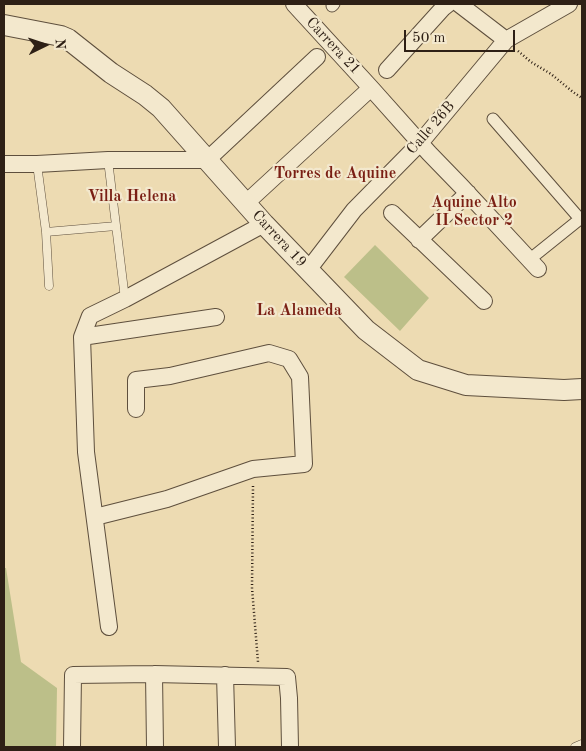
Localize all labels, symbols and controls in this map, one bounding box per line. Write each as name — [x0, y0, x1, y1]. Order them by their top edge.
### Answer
street label: Carrera 21 — [302, 14, 364, 78]
north arrow — [20, 20, 70, 70]
scale bar — [406, 20, 517, 52]
text: 50 m — [412, 31, 446, 46]
text: N — [53, 38, 67, 50]
street label: Calle 26B — [403, 98, 459, 158]
district label: Torres de Aquine — [274, 164, 396, 184]
district label: Villa Helena — [88, 187, 176, 207]
district label: Aquine Alto II Sector 2 — [431, 193, 517, 231]
street label: Carrera 19 — [248, 207, 310, 271]
district label: La Alameda — [256, 301, 342, 321]

